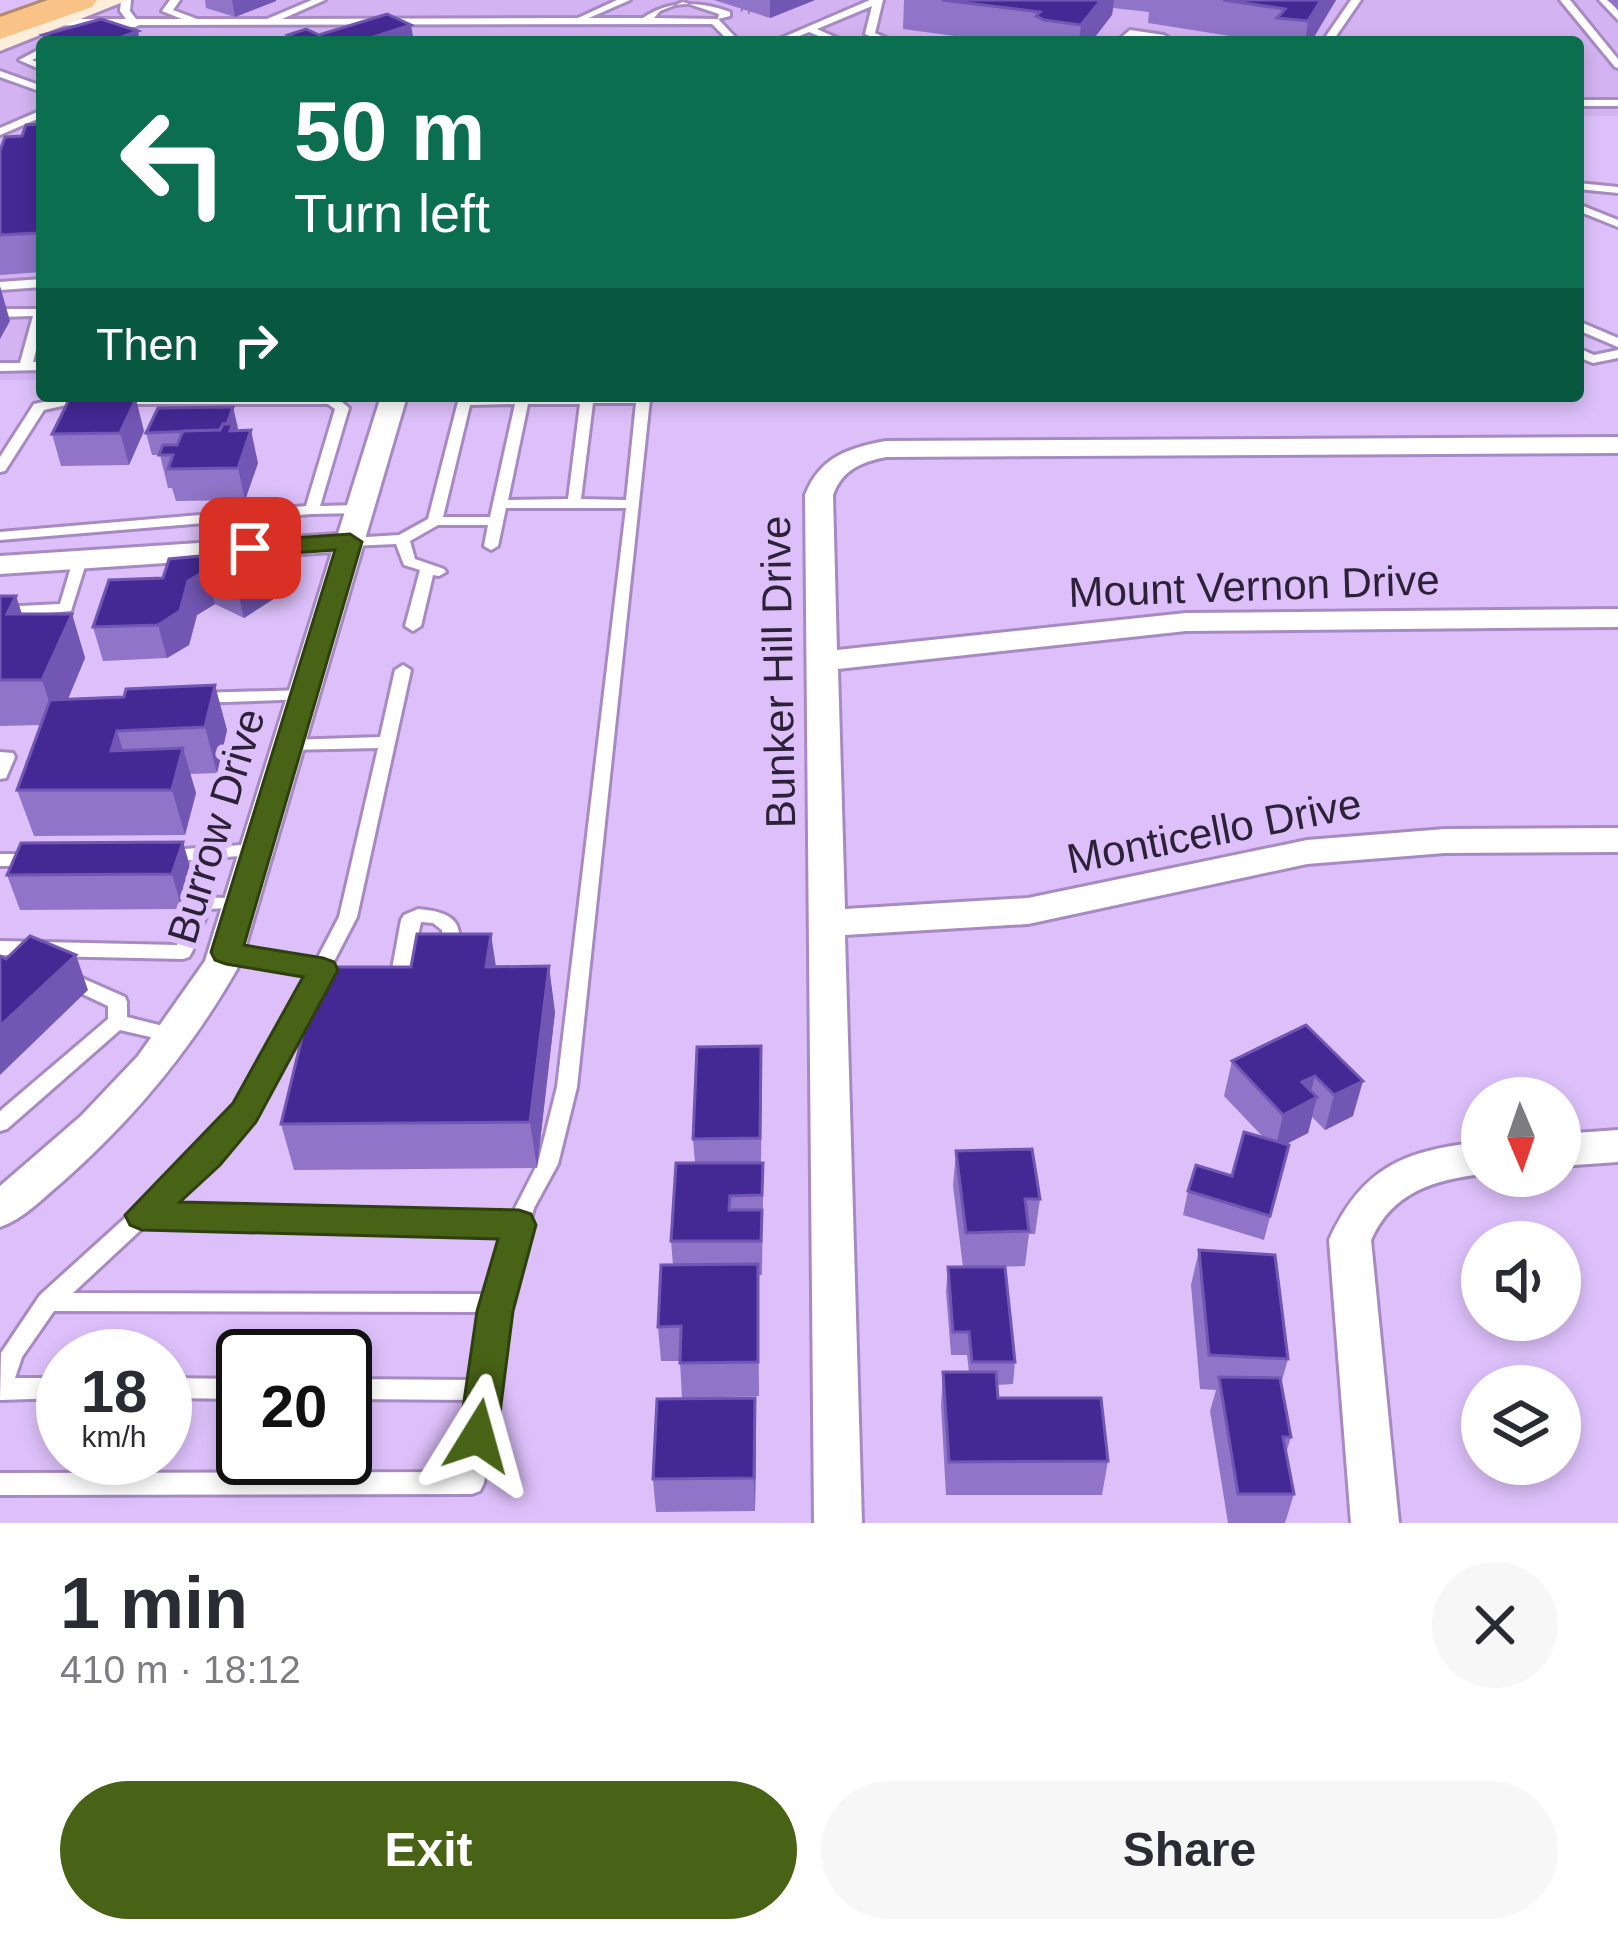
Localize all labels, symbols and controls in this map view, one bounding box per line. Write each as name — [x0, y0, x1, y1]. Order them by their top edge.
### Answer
icon: left — [96, 84, 252, 240]
text: 50 m — [294, 84, 485, 178]
text: Turn left — [294, 183, 490, 243]
icon: right — [223, 312, 289, 378]
text: Then — [96, 319, 199, 370]
pin — [199, 497, 301, 599]
icon: arrive — [217, 515, 283, 581]
street label: Bunker Hill Drive — [752, 515, 804, 829]
street label: Mount Vernon Drive — [1068, 556, 1440, 616]
street label: Burrow Drive — [158, 703, 274, 949]
street label: Monticello Drive — [1063, 779, 1365, 883]
north arrow — [1461, 1077, 1581, 1197]
map controls — [1461, 1077, 1581, 1485]
button: sound — [1461, 1221, 1581, 1341]
speed limit sign: 20 — [216, 1329, 372, 1485]
text: 18 — [81, 1358, 147, 1425]
button: layers — [1461, 1365, 1581, 1485]
position arrow — [415, 1373, 541, 1499]
text: km/h — [81, 1420, 147, 1453]
button: close — [1432, 1562, 1558, 1688]
text: 1 min — [60, 1563, 248, 1643]
text: 410 m · 18:12 — [60, 1648, 301, 1691]
button: Exit — [60, 1781, 797, 1919]
button: Share — [821, 1781, 1558, 1919]

